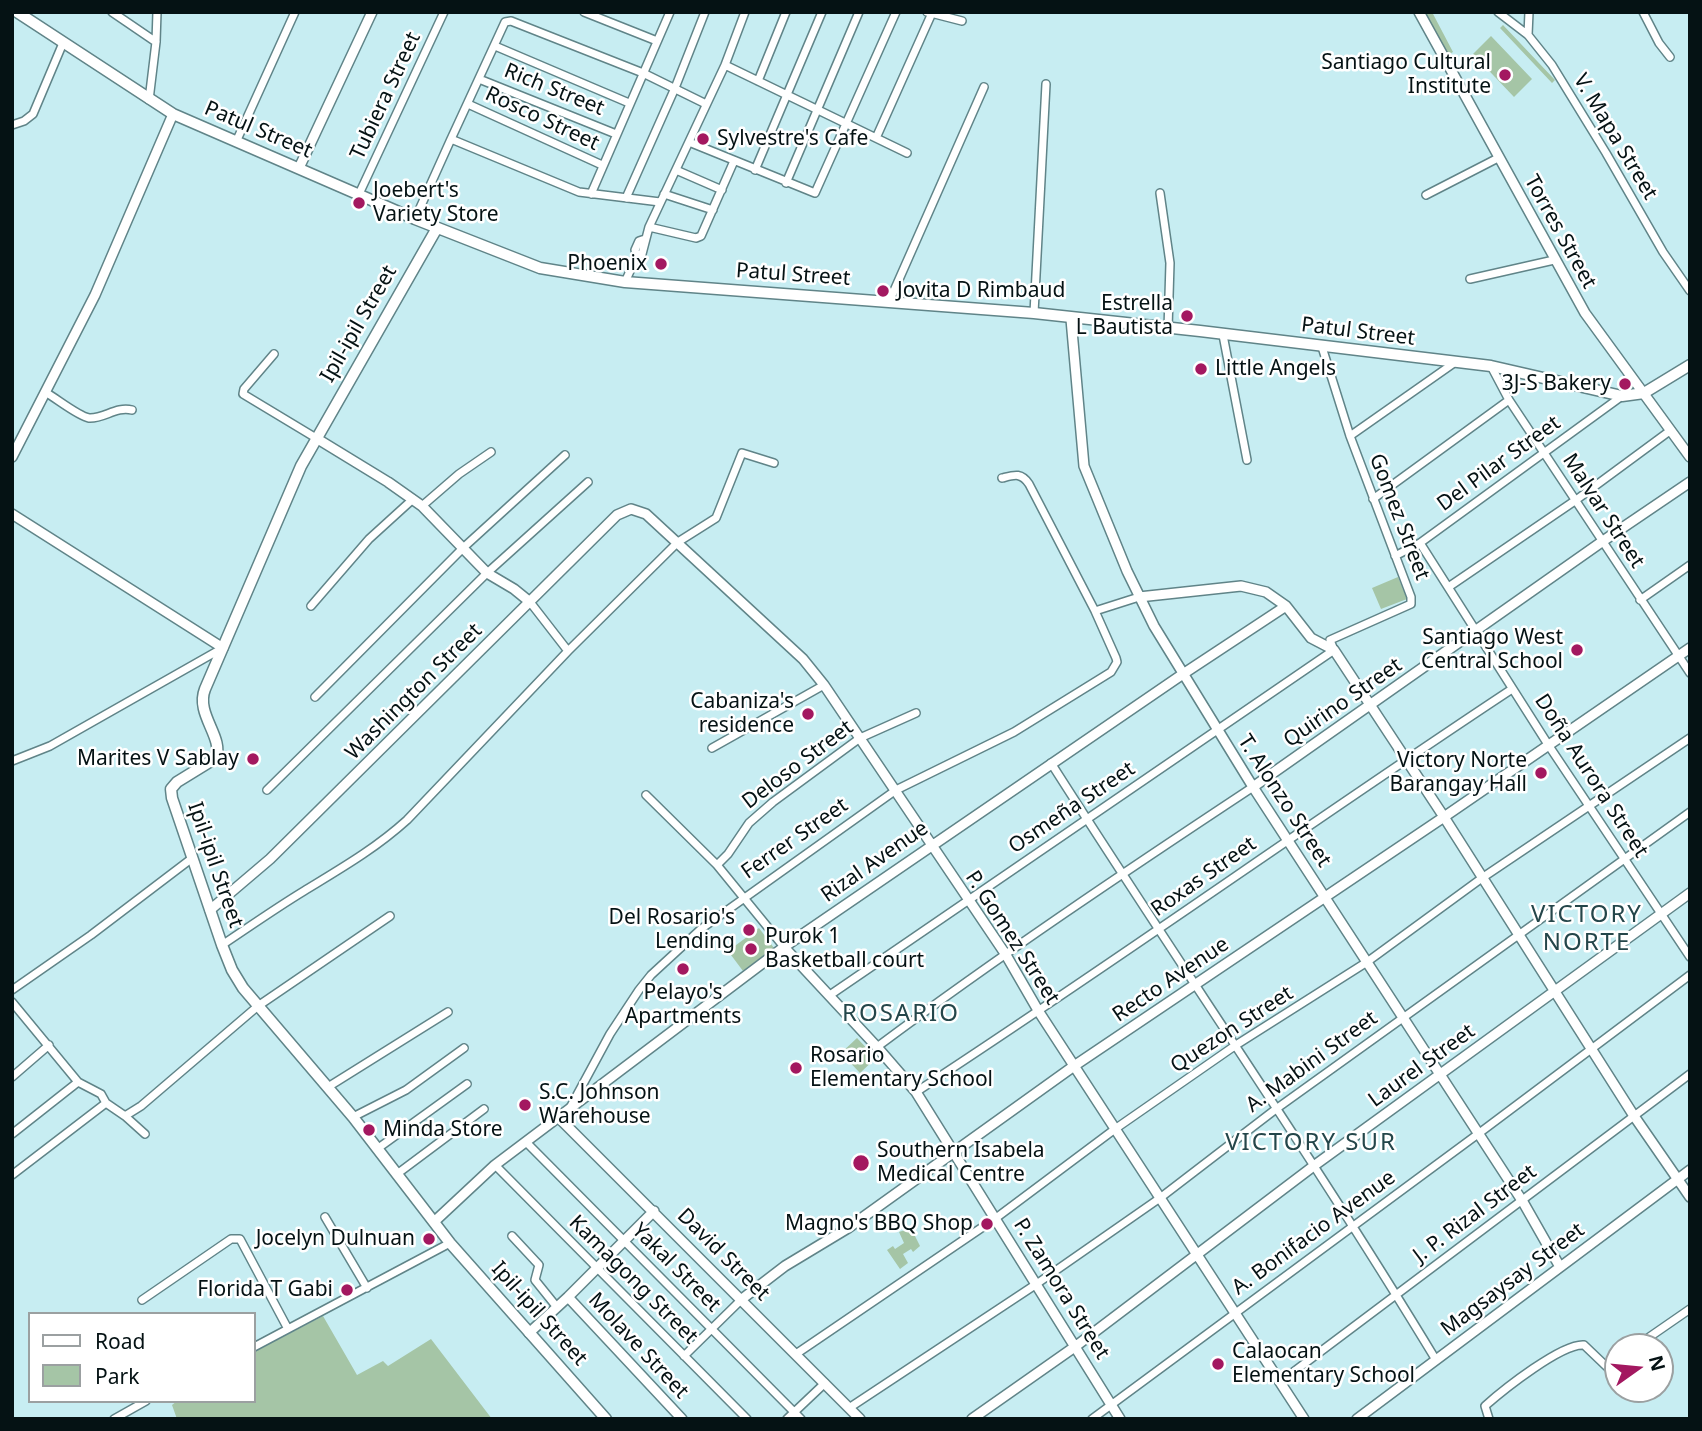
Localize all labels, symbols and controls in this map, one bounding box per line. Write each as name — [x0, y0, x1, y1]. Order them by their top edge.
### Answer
street label: Tubiera Street — [345, 28, 427, 164]
place label: Santiago Cultural Institute — [1321, 50, 1491, 100]
street label: Rich Street — [500, 59, 608, 121]
marker: Santiago Cultural Institute — [1497, 67, 1513, 83]
street label: V. Mapa Street — [1568, 70, 1662, 204]
street label: Rosco Street — [481, 82, 603, 156]
street label: Patul Street — [200, 96, 316, 164]
place label: Sylvestre's Cafe — [717, 126, 868, 152]
marker: Sylvestre's Cafe — [695, 131, 711, 147]
street label: Torres Street — [1518, 171, 1602, 293]
place label: Joebert's Variety Store — [373, 178, 499, 228]
marker: Joebert's Variety Store — [351, 195, 367, 211]
place label: Phoenix — [567, 251, 647, 277]
marker: Phoenix — [653, 256, 669, 272]
street label: Patul Street — [735, 258, 851, 292]
street label: Ipil-ipil Street — [315, 261, 403, 387]
place label: Jovita D Rimbaud — [897, 278, 1065, 304]
marker: Jovita D Rimbaud — [875, 283, 891, 299]
place label: Estrella L Bautista — [1076, 291, 1173, 341]
marker: Estrella L Bautista — [1179, 308, 1195, 324]
street label: Patul Street — [1300, 313, 1416, 351]
place label: Little Angels — [1215, 356, 1336, 382]
marker: Little Angels — [1193, 361, 1209, 377]
place label: 3J-S Bakery — [1502, 371, 1611, 397]
marker: 3J-S Bakery — [1617, 376, 1633, 392]
street label: Del Pilar Street — [1432, 411, 1566, 517]
street label: Malvar Street — [1557, 449, 1649, 573]
street label: Gomez Street — [1363, 450, 1435, 584]
street label: Washington Street — [341, 619, 487, 765]
place label: Santiago West Central School — [1421, 625, 1563, 675]
marker: Santiago West Central School — [1569, 642, 1585, 658]
street label: Quirino Street — [1279, 653, 1407, 753]
place label: Cabaniza's residence — [690, 689, 794, 739]
street label: Doña Aurora Street — [1529, 690, 1653, 862]
marker: Cabaniza's residence — [800, 706, 816, 722]
street label: Deloso Street — [738, 715, 858, 815]
street label: T. Alonzo Street — [1232, 730, 1336, 872]
place label: Marites V Sablay — [77, 746, 239, 772]
place label: Victory Norte Barangay Hall — [1390, 748, 1527, 798]
marker: Marites V Sablay — [245, 751, 261, 767]
street label: Osmeña Street — [1004, 757, 1140, 859]
marker: Victory Norte Barangay Hall — [1533, 765, 1549, 781]
street label: Ferrer Street — [737, 793, 853, 885]
street label: Ipil-ipil Street — [182, 799, 248, 931]
street label: Rizal Avenue — [817, 816, 933, 908]
street label: Roxas Street — [1147, 832, 1261, 922]
street label: P. Gomez Street — [959, 866, 1065, 1010]
district label: VICTORY NORTE — [1532, 901, 1642, 957]
place label: Del Rosario's Lending — [609, 905, 735, 955]
marker: Del Rosario's Lending — [741, 922, 757, 938]
place label: Purok 1 Basketball court — [765, 924, 924, 974]
street label: Recto Avenue — [1108, 932, 1234, 1028]
marker: Purok 1 Basketball court — [743, 941, 759, 957]
marker: Pelayo's Apartments — [675, 961, 691, 977]
place label: Pelayo's Apartments — [625, 980, 741, 1030]
street label: Quezon Street — [1166, 981, 1298, 1079]
district label: ROSARIO — [843, 1000, 959, 1028]
street label: A. Mabini Street — [1241, 1006, 1383, 1118]
street label: Laurel Street — [1364, 1019, 1480, 1113]
place label: Rosario Elementary School — [810, 1043, 993, 1093]
marker: Rosario Elementary School — [788, 1060, 804, 1076]
place label: S.C. Johnson Warehouse — [539, 1080, 660, 1130]
marker: S.C. Johnson Warehouse — [517, 1097, 533, 1113]
place label: Minda Store — [383, 1117, 503, 1143]
marker: Minda Store — [361, 1122, 377, 1138]
district label: VICTORY SUR — [1227, 1129, 1395, 1157]
place label: Southern Isabela Medical Centre — [877, 1138, 1045, 1188]
marker: Southern Isabela Medical Centre — [851, 1153, 871, 1173]
street label: J. P. Rizal Street — [1409, 1160, 1541, 1268]
street label: A. Bonifacio Avenue — [1227, 1165, 1401, 1301]
street label: David Street — [672, 1204, 774, 1306]
street label: Kamagong Street — [563, 1210, 703, 1350]
place label: Magno's BBQ Shop — [785, 1211, 973, 1237]
street label: P. Zamora Street — [1008, 1214, 1114, 1364]
marker: Magno's BBQ Shop — [979, 1216, 995, 1232]
street label: Yakal Street — [626, 1218, 726, 1318]
street label: Magsaysay Street — [1436, 1218, 1590, 1342]
place label: Jocelyn Dulnuan — [256, 1226, 415, 1252]
marker: Jocelyn Dulnuan — [421, 1231, 437, 1247]
street label: Ipil-ipil Street — [486, 1257, 592, 1371]
place label: Florida T Gabi — [197, 1277, 333, 1303]
marker: Florida T Gabi — [339, 1282, 355, 1298]
street label: Molave Street — [583, 1288, 693, 1404]
legend — [28, 1312, 256, 1403]
text: Road — [95, 1327, 145, 1355]
north arrow — [1604, 1333, 1674, 1403]
place label: Calaocan Elementary School — [1232, 1339, 1415, 1389]
text: N — [1643, 1352, 1672, 1374]
marker: Calaocan Elementary School — [1210, 1356, 1226, 1372]
text: Park — [95, 1362, 139, 1390]

